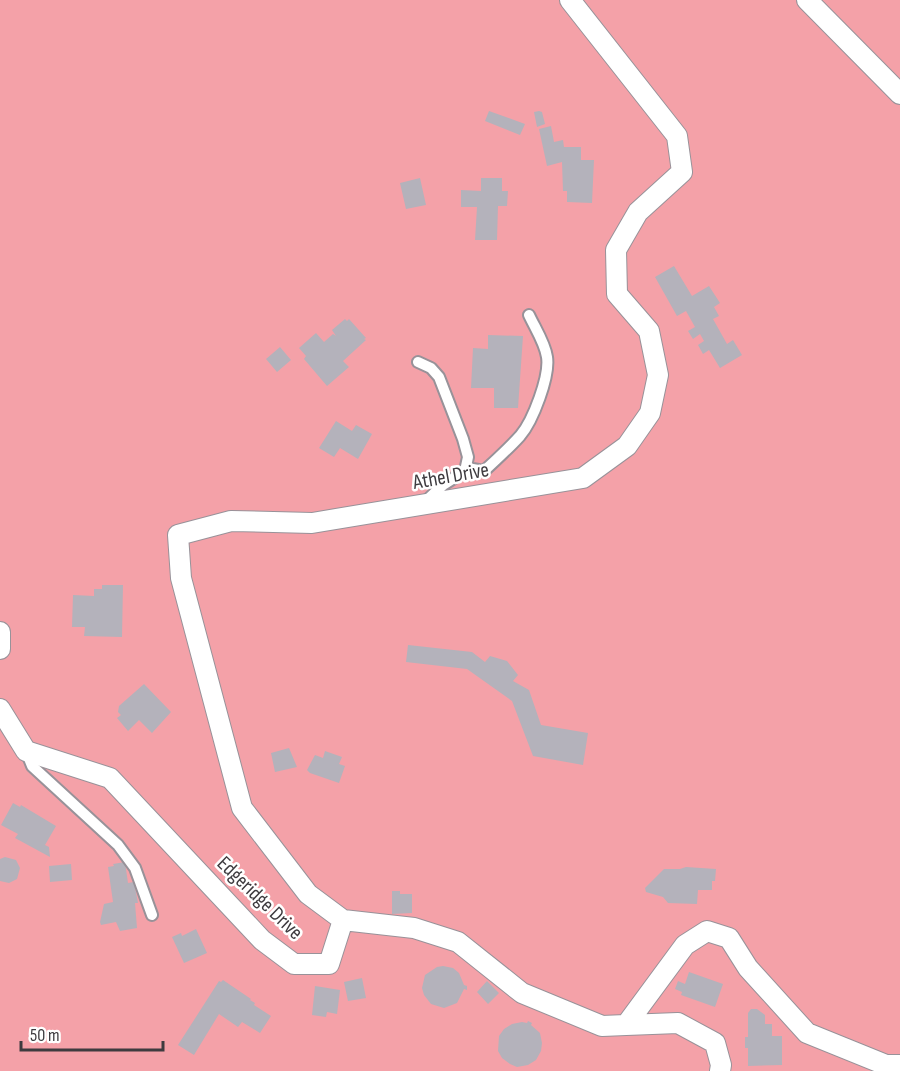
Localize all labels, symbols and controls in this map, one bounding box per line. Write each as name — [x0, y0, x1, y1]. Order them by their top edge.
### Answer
street label: Athel Drive — [410, 457, 491, 495]
street label: Edgeridge Drive — [212, 851, 308, 945]
scale bar — [21, 1014, 164, 1052]
text: 50 m — [30, 1025, 60, 1046]

